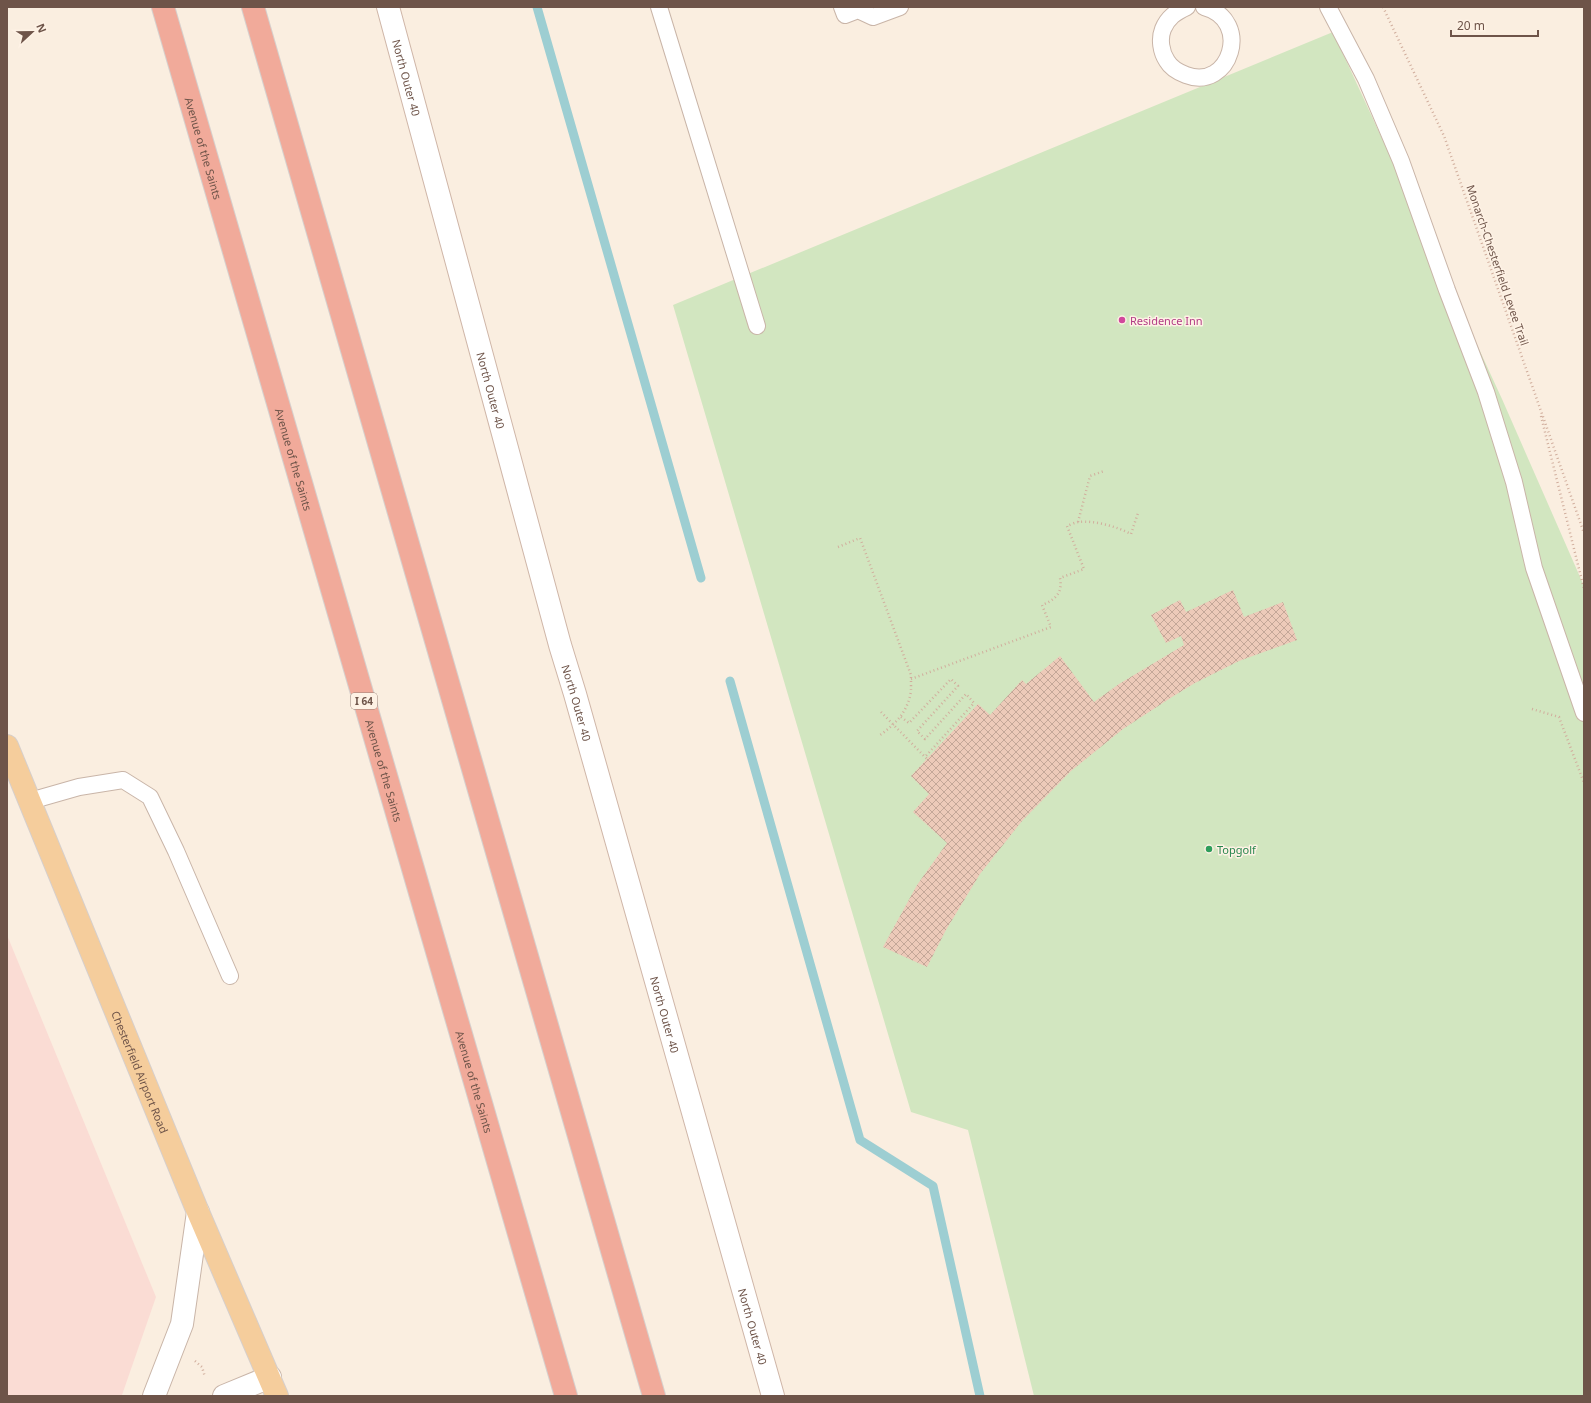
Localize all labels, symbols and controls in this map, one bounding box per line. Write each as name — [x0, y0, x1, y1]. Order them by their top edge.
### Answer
north arrow — [12, 12, 52, 52]
scale bar — [1451, 12, 1538, 38]
text: 20 m — [1457, 17, 1485, 34]
text: N — [33, 21, 50, 35]
street label: North Outer 40 — [389, 37, 425, 118]
street label: Avenue of the Saints — [182, 95, 226, 201]
street label: Monarch-Chesterfield Levee Trail — [1463, 183, 1533, 347]
place label: Residence Inn — [1130, 313, 1203, 328]
marker: Residence Inn — [1117, 315, 1127, 325]
street label: North Outer 40 — [474, 350, 509, 430]
street label: Avenue of the Saints — [272, 406, 316, 512]
street label: North Outer 40 — [559, 663, 595, 743]
road number: I 64 — [351, 693, 377, 709]
street label: Avenue of the Saints — [363, 718, 406, 823]
place label: Topgolf — [1217, 842, 1257, 857]
marker: Topgolf — [1204, 844, 1214, 854]
street label: North Outer 40 — [647, 974, 683, 1054]
street label: Chesterfield Airport Road — [109, 1008, 172, 1135]
street label: Avenue of the Saints — [453, 1029, 497, 1135]
street label: North Outer 40 — [735, 1286, 771, 1366]

